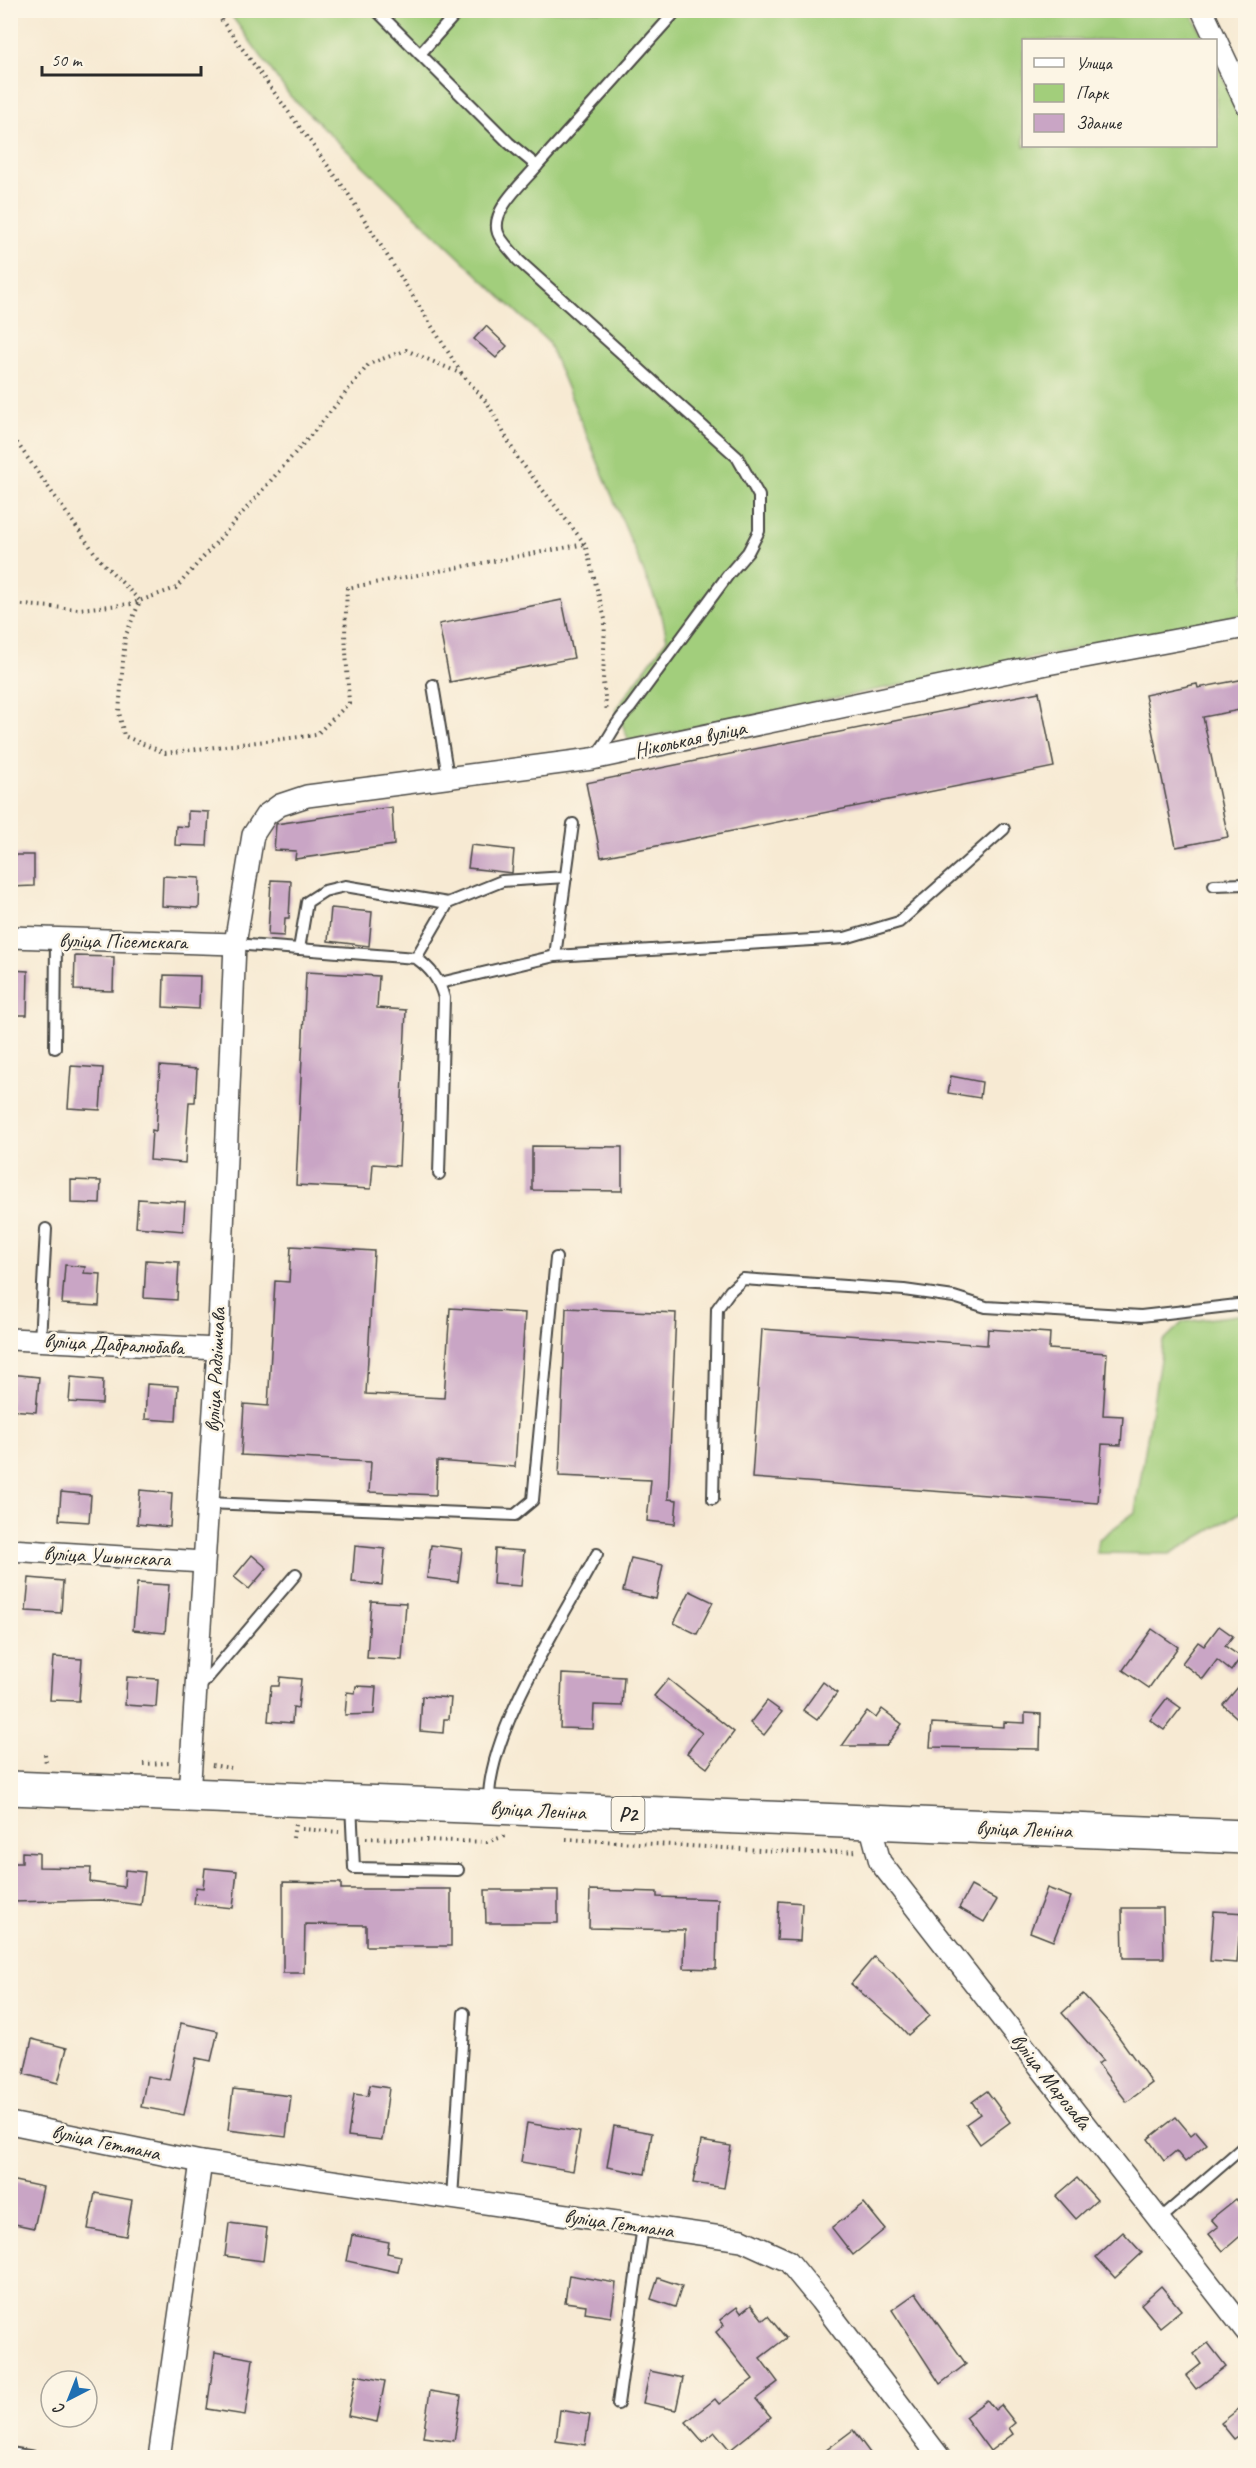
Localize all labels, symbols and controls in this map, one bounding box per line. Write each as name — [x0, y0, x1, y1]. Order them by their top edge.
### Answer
scale bar — [42, 39, 201, 77]
legend — [1022, 39, 1217, 147]
text: 50 m — [51, 49, 84, 71]
text: Улица — [1076, 52, 1113, 74]
text: Парк — [1076, 82, 1110, 104]
text: Здание — [1076, 112, 1122, 134]
street label: Ніколькая вуліца — [632, 714, 750, 764]
street label: вуліца Пісемскага — [59, 927, 190, 955]
street label: вуліца Радзішчава — [199, 1305, 231, 1433]
street label: вуліца Дабралюбава — [43, 1327, 187, 1361]
street label: вуліца Ушынскага — [43, 1540, 173, 1572]
street label: вуліца Леніна — [490, 1795, 588, 1826]
road number: Р2 — [612, 1797, 644, 1831]
street label: вуліца Леніна — [976, 1814, 1074, 1844]
street label: вуліца Марозава — [1005, 2028, 1098, 2136]
street label: вуліца Гетмана — [49, 2118, 164, 2167]
street label: вуліца Гетмана — [563, 2202, 677, 2244]
north arrow — [39, 2369, 99, 2429]
text: С — [48, 2398, 69, 2419]

